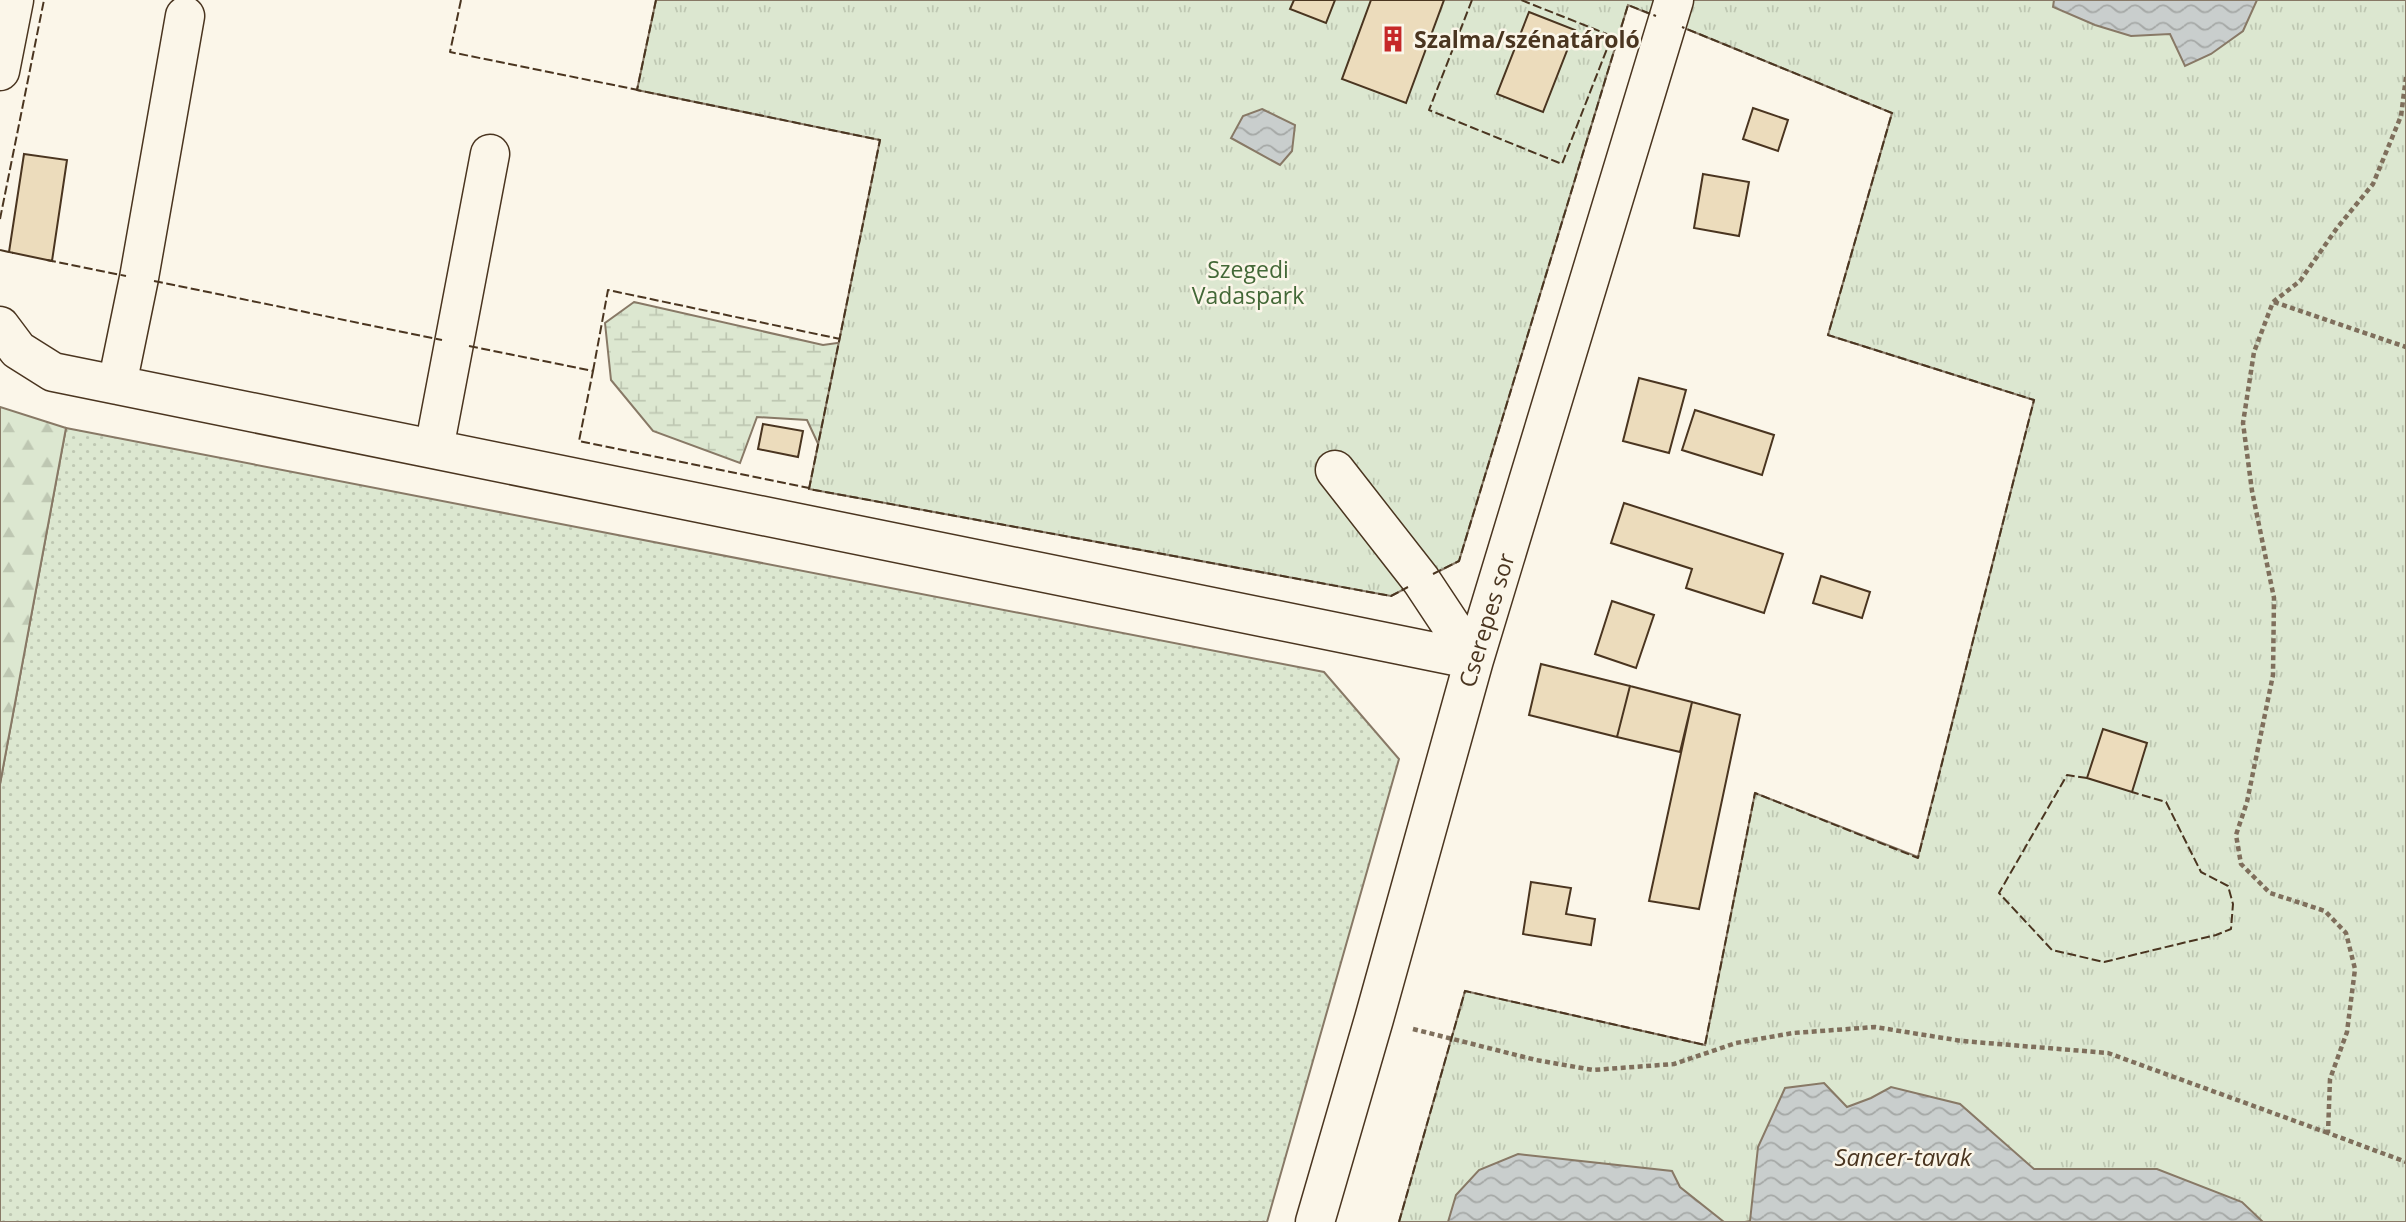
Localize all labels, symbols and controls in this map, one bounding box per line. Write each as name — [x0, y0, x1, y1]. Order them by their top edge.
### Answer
place label: Szalma/szénatároló — [1414, 23, 1640, 55]
building icon: Szalma/szénatároló — [1378, 24, 1408, 54]
park label: Szegedi Vadaspark — [1192, 253, 1304, 311]
street label: Cserepes sor — [1450, 548, 1522, 691]
water label: Sancer-tavak — [1834, 1140, 1973, 1173]

